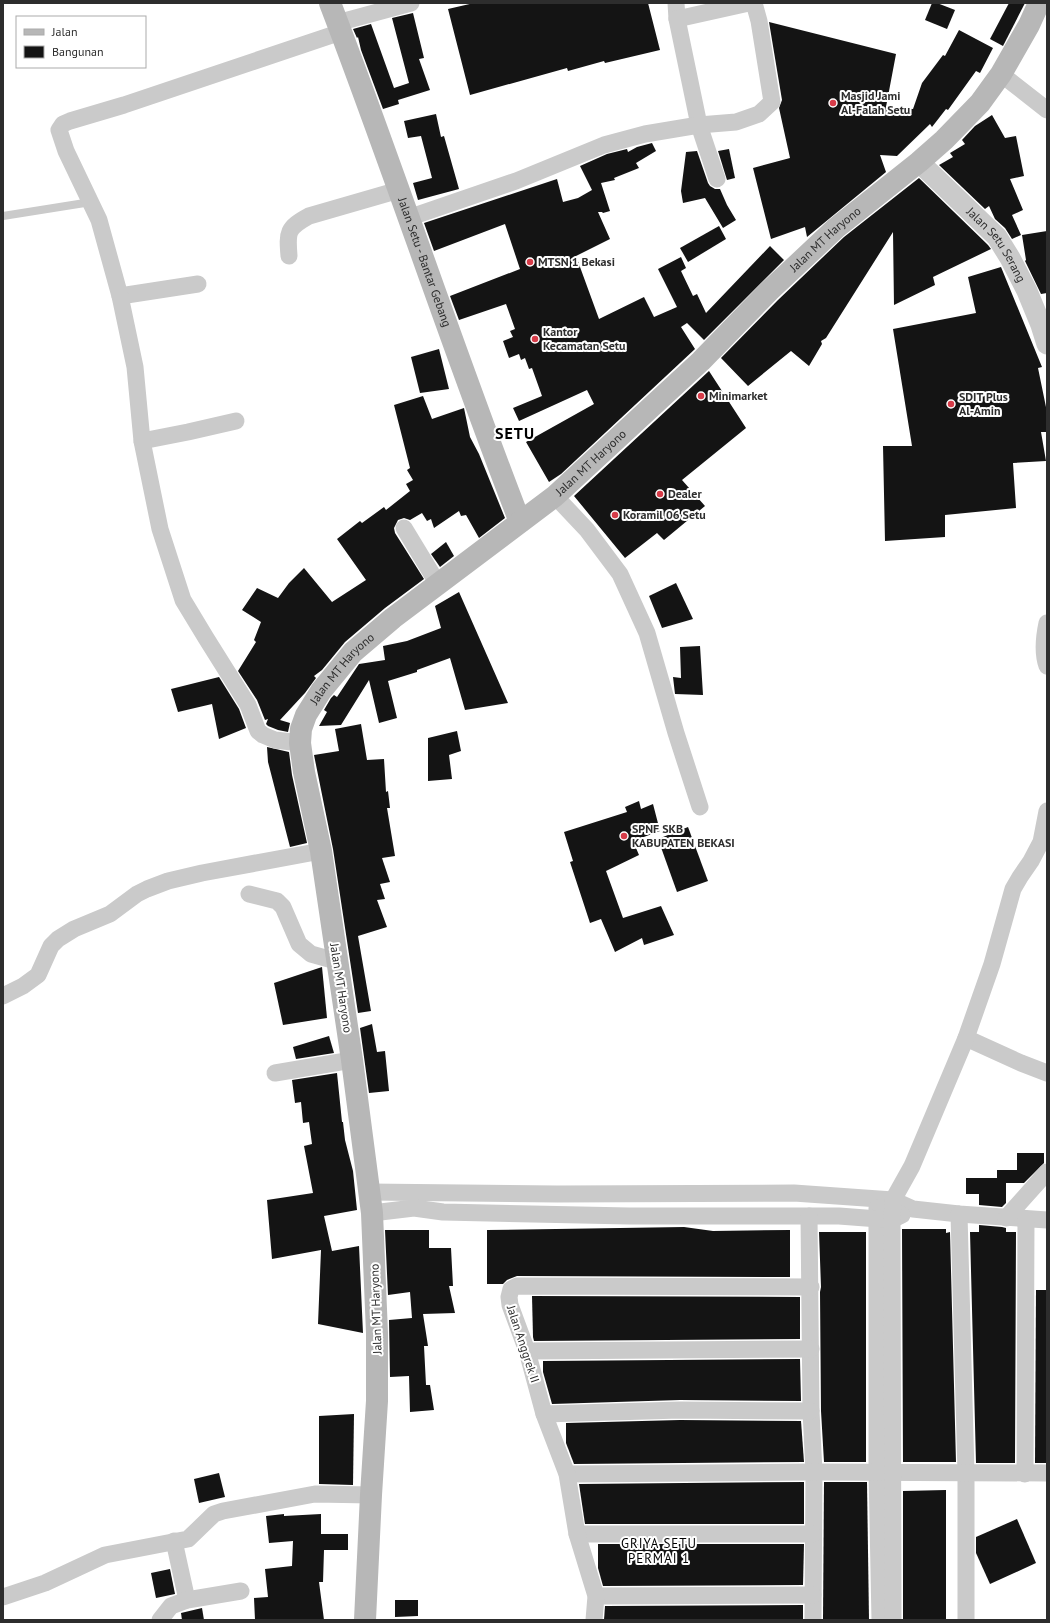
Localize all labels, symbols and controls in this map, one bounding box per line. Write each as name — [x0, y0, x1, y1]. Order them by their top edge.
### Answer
legend — [16, 16, 146, 68]
text: Jalan — [51, 24, 77, 39]
text: Bangunan — [52, 44, 104, 59]
place label: Masjid Jami Al-Falah Setu — [841, 88, 910, 117]
marker: Masjid Jami Al-Falah Setu — [828, 98, 838, 108]
street label: Jalan Setu - Bantar Gebang — [395, 194, 455, 329]
street label: Jalan MT Haryono — [785, 203, 864, 275]
street label: Jalan Setu Serang — [963, 203, 1029, 285]
place label: MTSN 1 Bekasi — [538, 254, 615, 269]
marker: MTSN 1 Bekasi — [525, 257, 535, 267]
place label: Kantor Kecamatan Setu — [543, 324, 625, 353]
marker: Kantor Kecamatan Setu — [530, 334, 540, 344]
place label: Minimarket — [709, 388, 768, 403]
place label: SDIT Plus Al-Amin — [959, 389, 1008, 418]
marker: Minimarket — [696, 391, 706, 401]
marker: SDIT Plus Al-Amin — [946, 399, 956, 409]
district label: SETU — [495, 423, 535, 443]
street label: Jalan MT Haryono — [551, 426, 629, 499]
place label: Dealer — [668, 486, 702, 501]
marker: Dealer — [655, 489, 665, 499]
place label: Koramil 06 Setu — [623, 507, 706, 522]
marker: Koramil 06 Setu — [610, 510, 620, 520]
street label: Jalan MT Haryono — [306, 629, 377, 708]
place label: SPNF SKB KABUPATEN BEKASI — [632, 821, 735, 850]
marker: SPNF SKB KABUPATEN BEKASI — [619, 831, 629, 841]
street label: Jalan MT Haryono — [327, 941, 356, 1034]
street label: Jalan MT Haryono — [366, 1264, 385, 1356]
street label: Jalan Anggrek II — [504, 1302, 543, 1384]
district label: GRIYA SETU PERMAI 1 — [621, 1535, 697, 1567]

